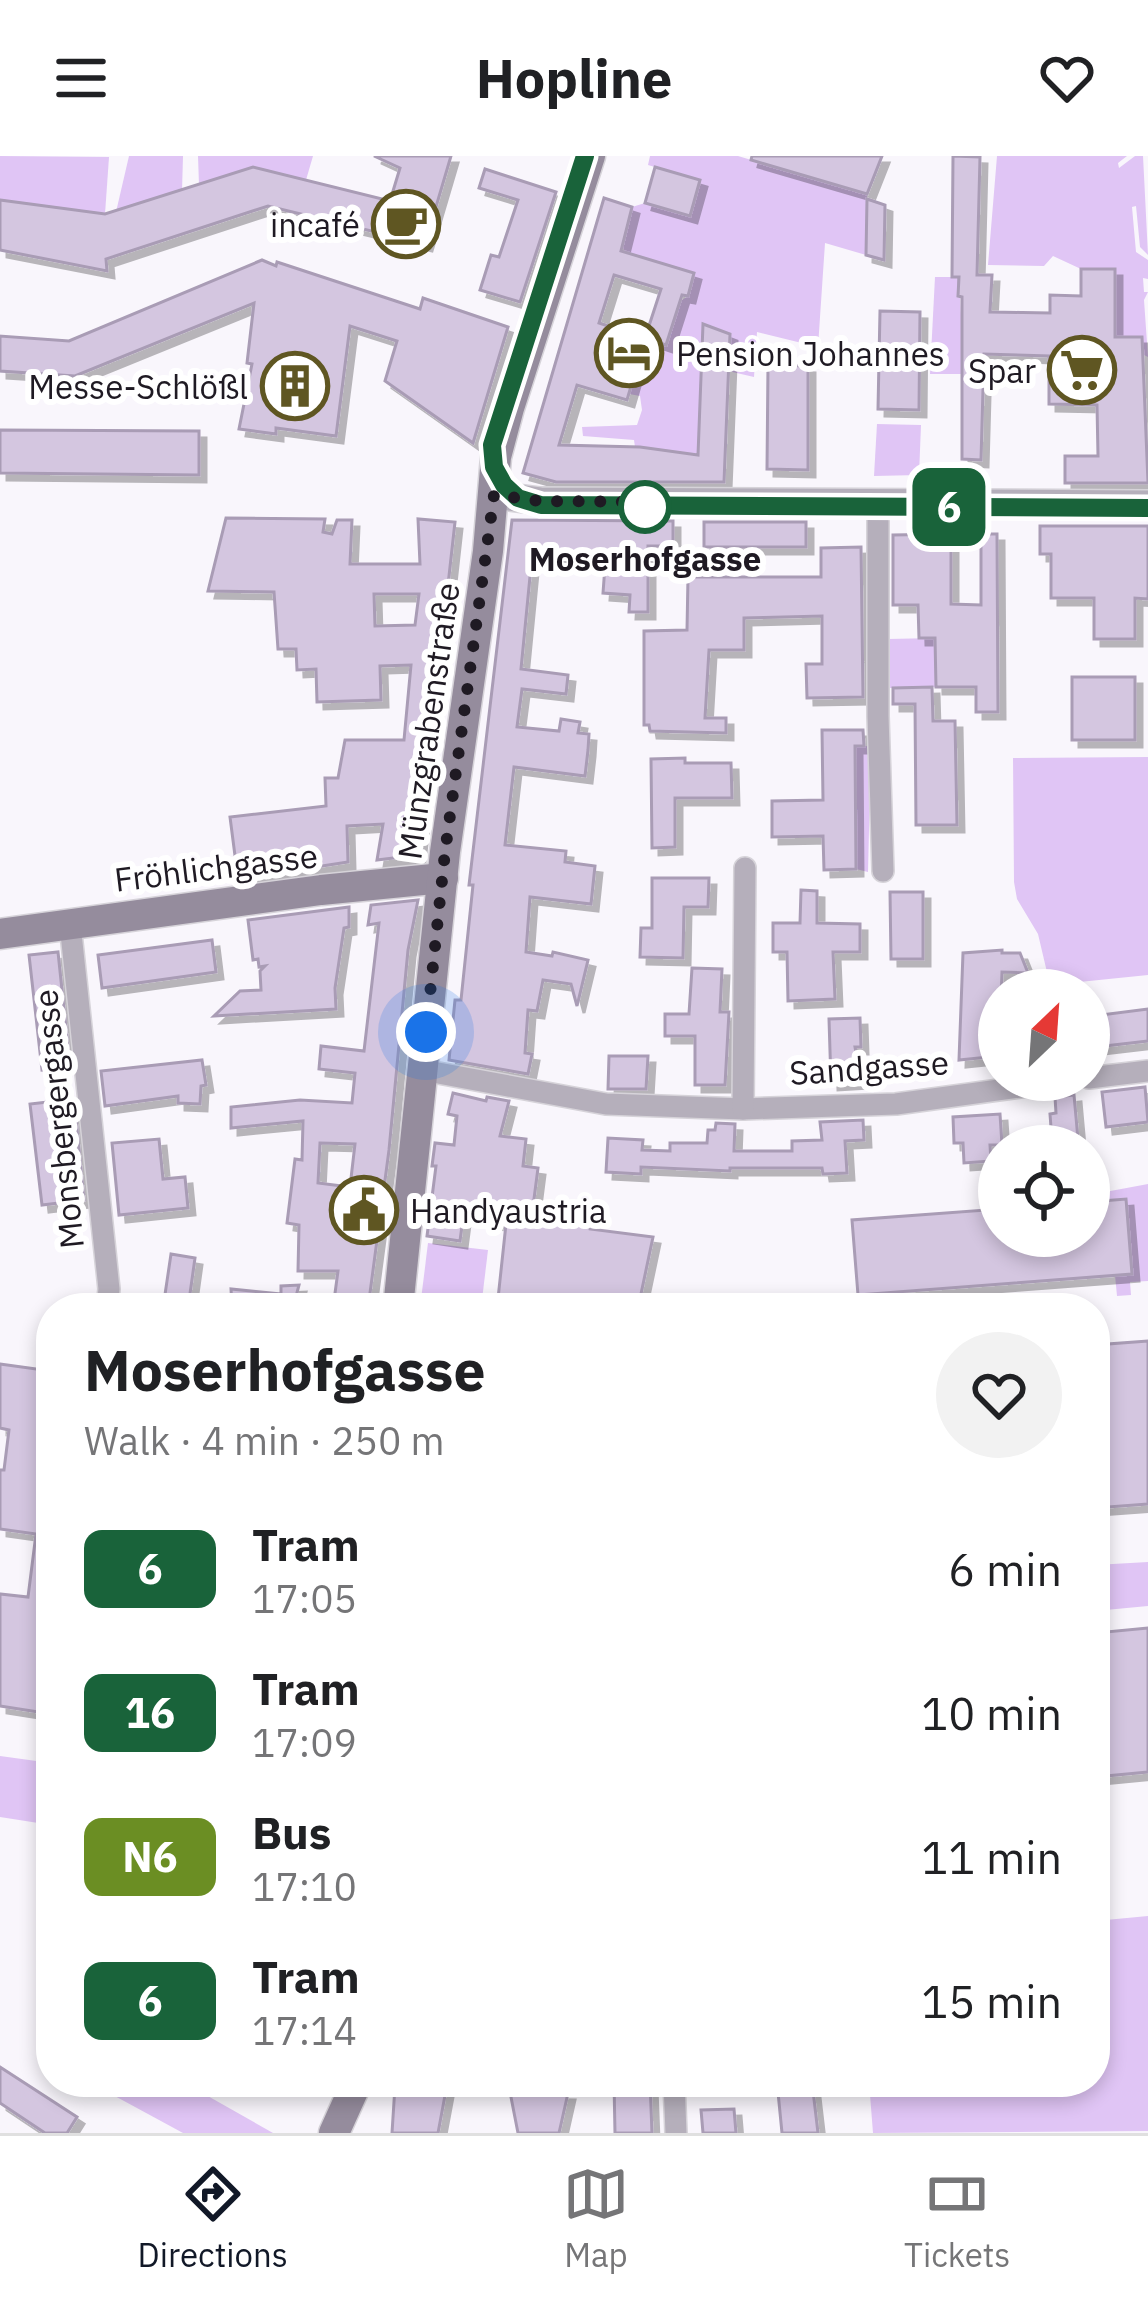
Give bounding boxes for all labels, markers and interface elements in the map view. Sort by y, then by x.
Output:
text: Hopline [476,43,672,113]
icon: menu [48,45,114,111]
icon: heart [1034,45,1100,111]
cafe icon: incafé [371,189,441,259]
place label: incafé [270,203,360,246]
hotel icon: Pension Johannes [594,318,664,388]
place label: Pension Johannes [676,332,945,375]
supermarket icon: Spar [1047,335,1117,405]
place label: Spar [968,349,1036,392]
building icon: Messe-Schlößl [260,351,330,421]
place label: Messe-Schlößl [28,365,248,408]
line badge: 6 [910,468,988,546]
text: 6 [936,479,962,534]
marker: Moserhofgasse [620,482,670,532]
place label: Moserhofgasse [529,537,761,580]
street label: Münzgrabenstraße [387,580,469,862]
street label: Fröhlichgasse [112,833,320,901]
north arrow [978,969,1110,1101]
map controls [978,969,1110,1257]
street label: Monsbergergasse [23,987,93,1251]
your location [396,1002,456,1062]
street label: Sandgasse [788,1040,950,1094]
button: locate [978,1125,1110,1257]
public building icon: Handyaustria [329,1175,399,1245]
place label: Handyaustria [410,1189,607,1232]
button: heart [936,1332,1062,1458]
text: Moserhofgasse [84,1333,486,1407]
text: Walk · 4 min · 250 m [84,1415,445,1466]
text: Tram [252,1515,360,1573]
text: 6 min [948,1540,1062,1598]
text: 6 [137,1541,163,1596]
text: 17:05 [252,1573,357,1624]
text: Tram [252,1659,360,1717]
text: 10 min [921,1684,1062,1742]
text: 16 [125,1685,175,1740]
text: 17:09 [252,1717,357,1768]
text: Bus [252,1803,332,1861]
text: 11 min [921,1828,1062,1886]
text: N6 [122,1829,178,1884]
text: 17:10 [252,1861,357,1912]
text: Tram [252,1947,360,2005]
text: 15 min [921,1972,1062,2030]
text: 6 [137,1973,163,2028]
text: 17:14 [252,2005,357,2056]
tab: Directions [138,2161,288,2276]
tab: Map [563,2161,629,2276]
tab: Tickets [904,2161,1010,2276]

